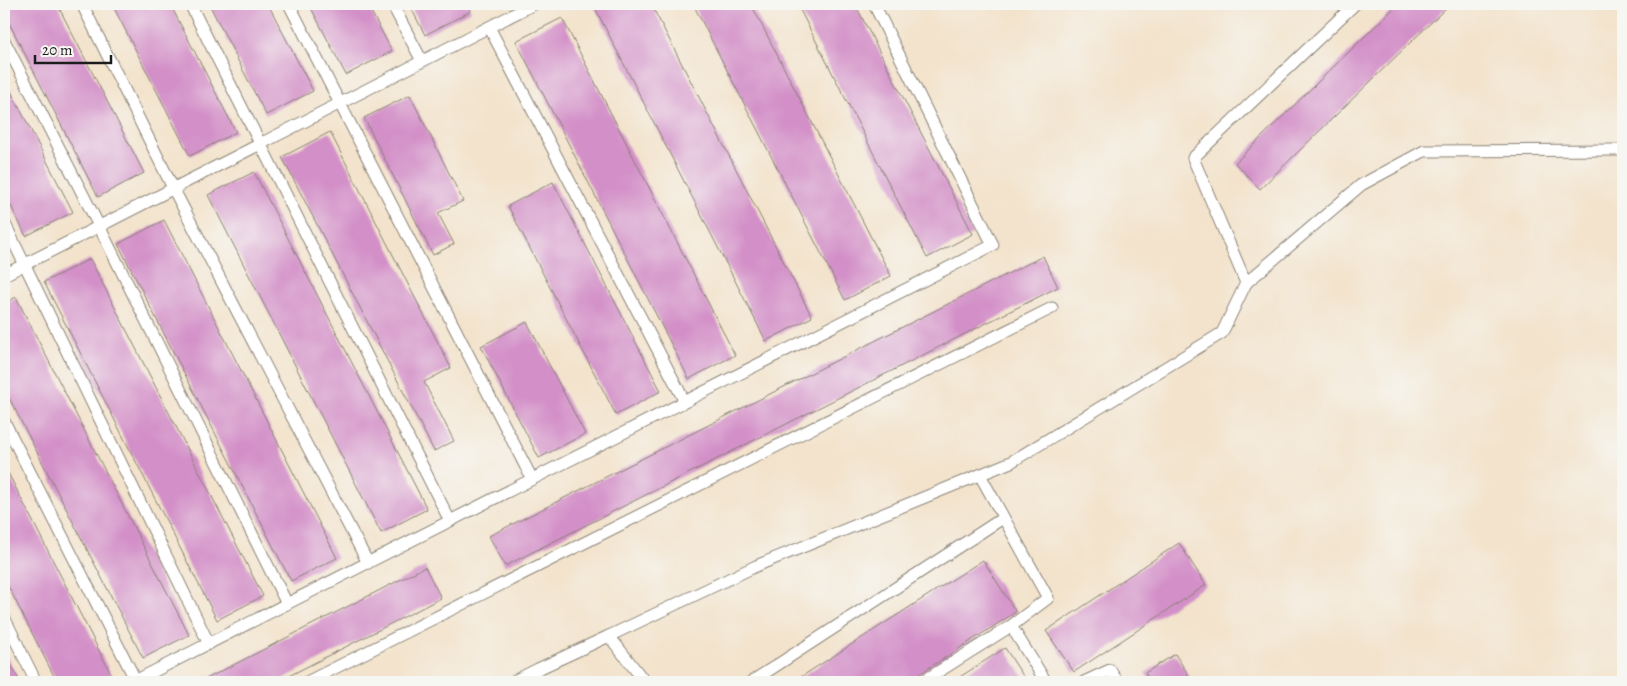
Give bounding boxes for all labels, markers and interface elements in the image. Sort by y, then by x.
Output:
scale bar [35,32,111,64]
text: 20 m [42,40,73,60]

